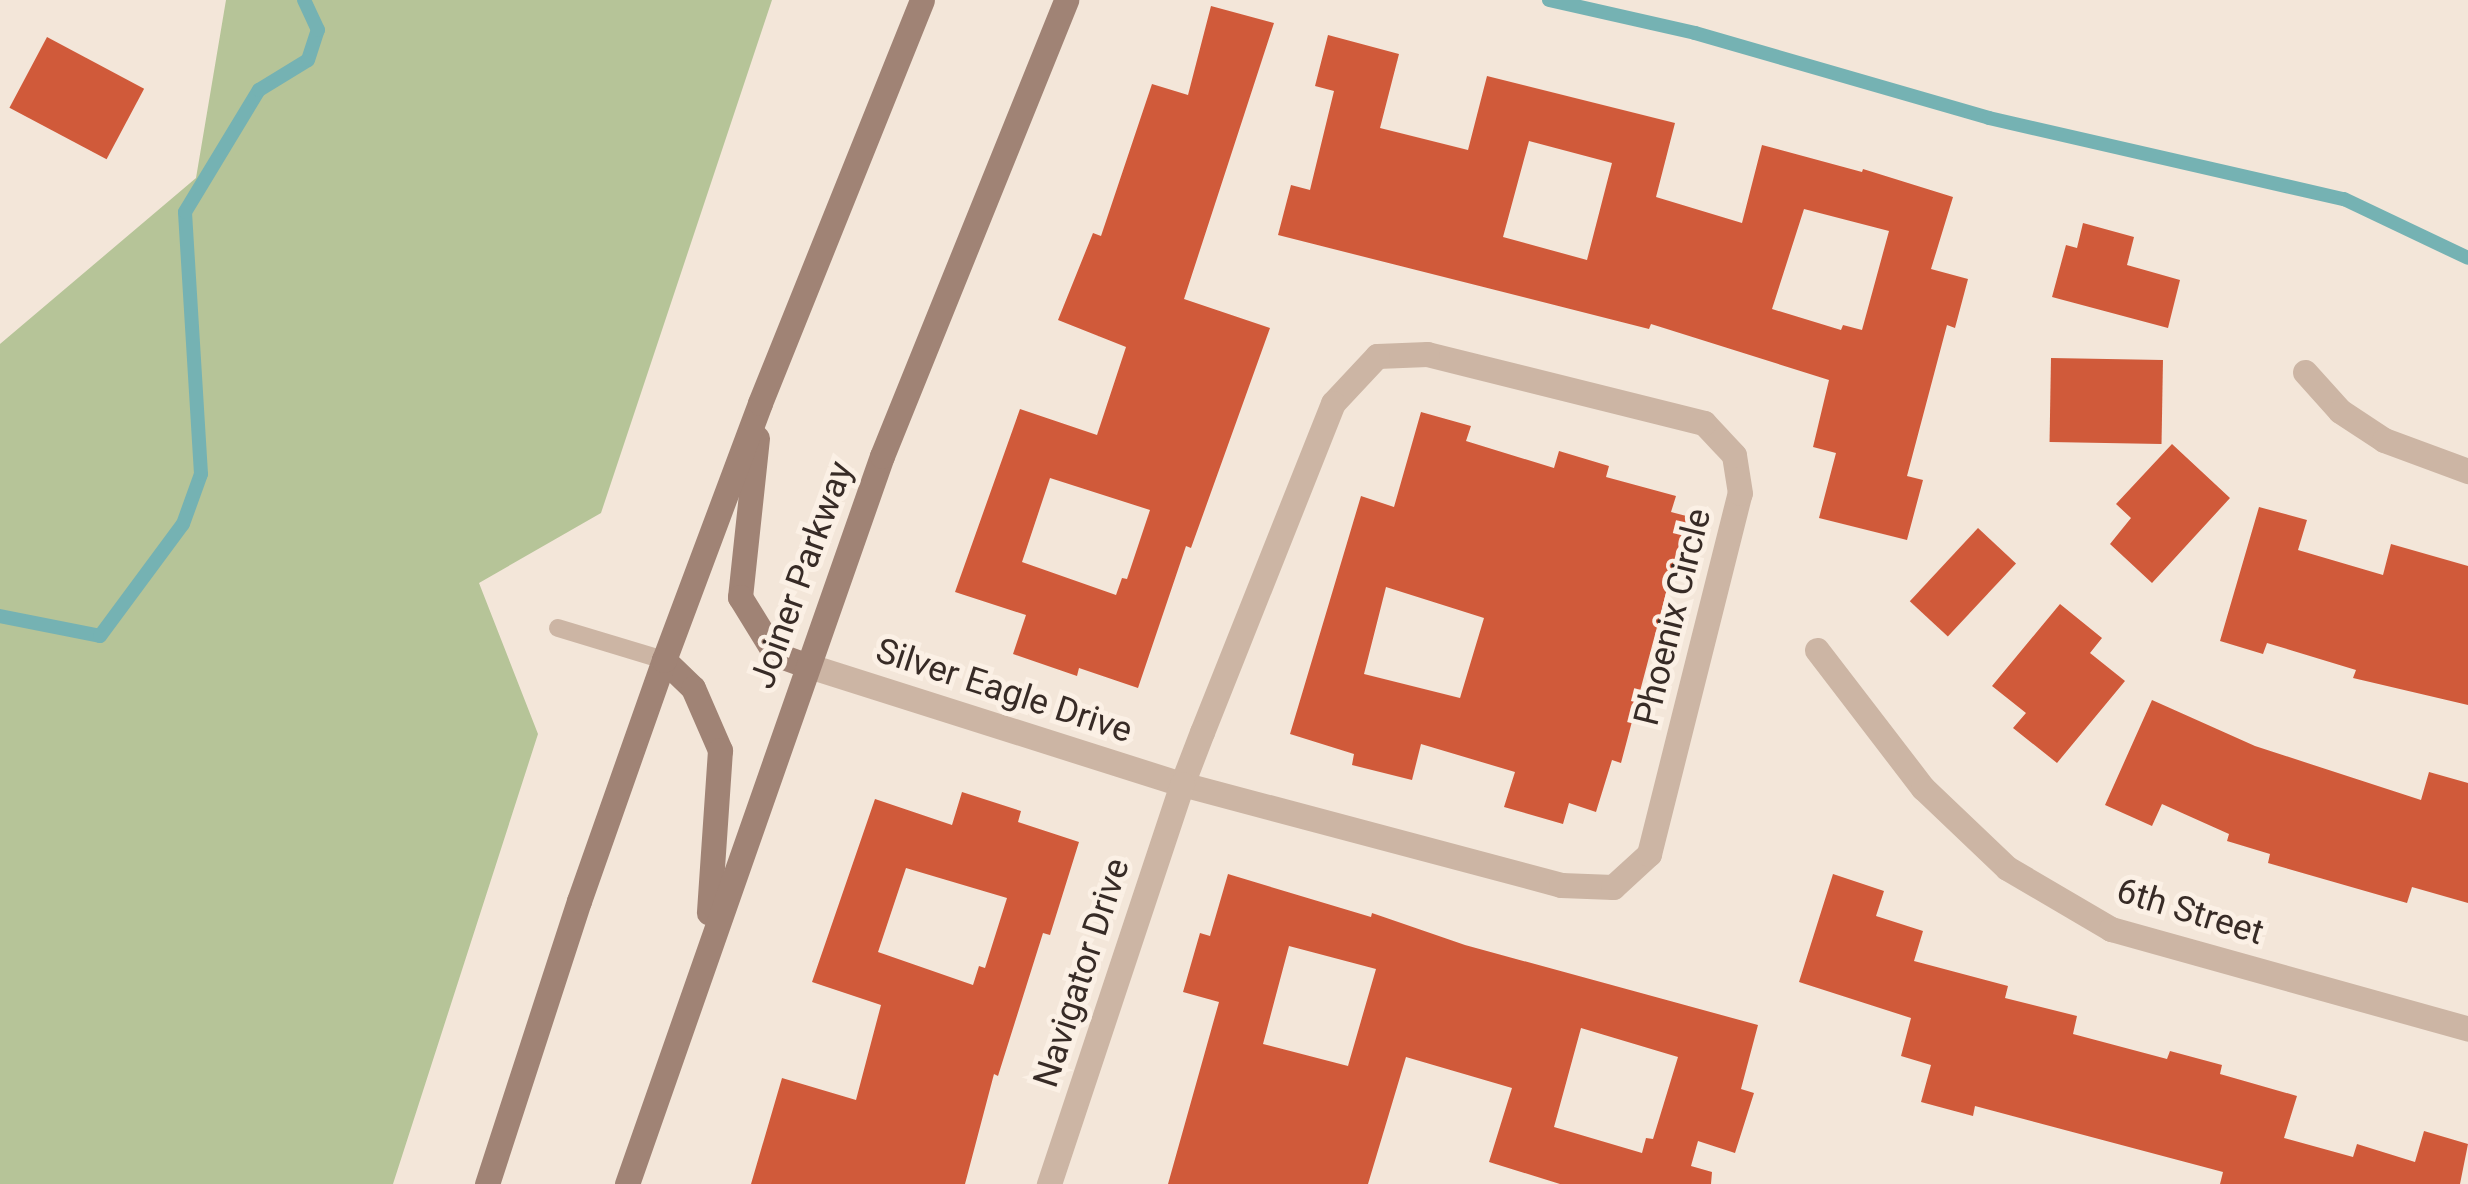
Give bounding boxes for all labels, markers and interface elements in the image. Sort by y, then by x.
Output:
street label: Joiner Parkway [742,456,862,694]
street label: Phoenix Circle [1626,504,1720,730]
street label: Silver Eagle Drive [871,630,1137,752]
street label: Navigator Drive [1025,853,1139,1093]
street label: 6th Street [2111,870,2269,954]

